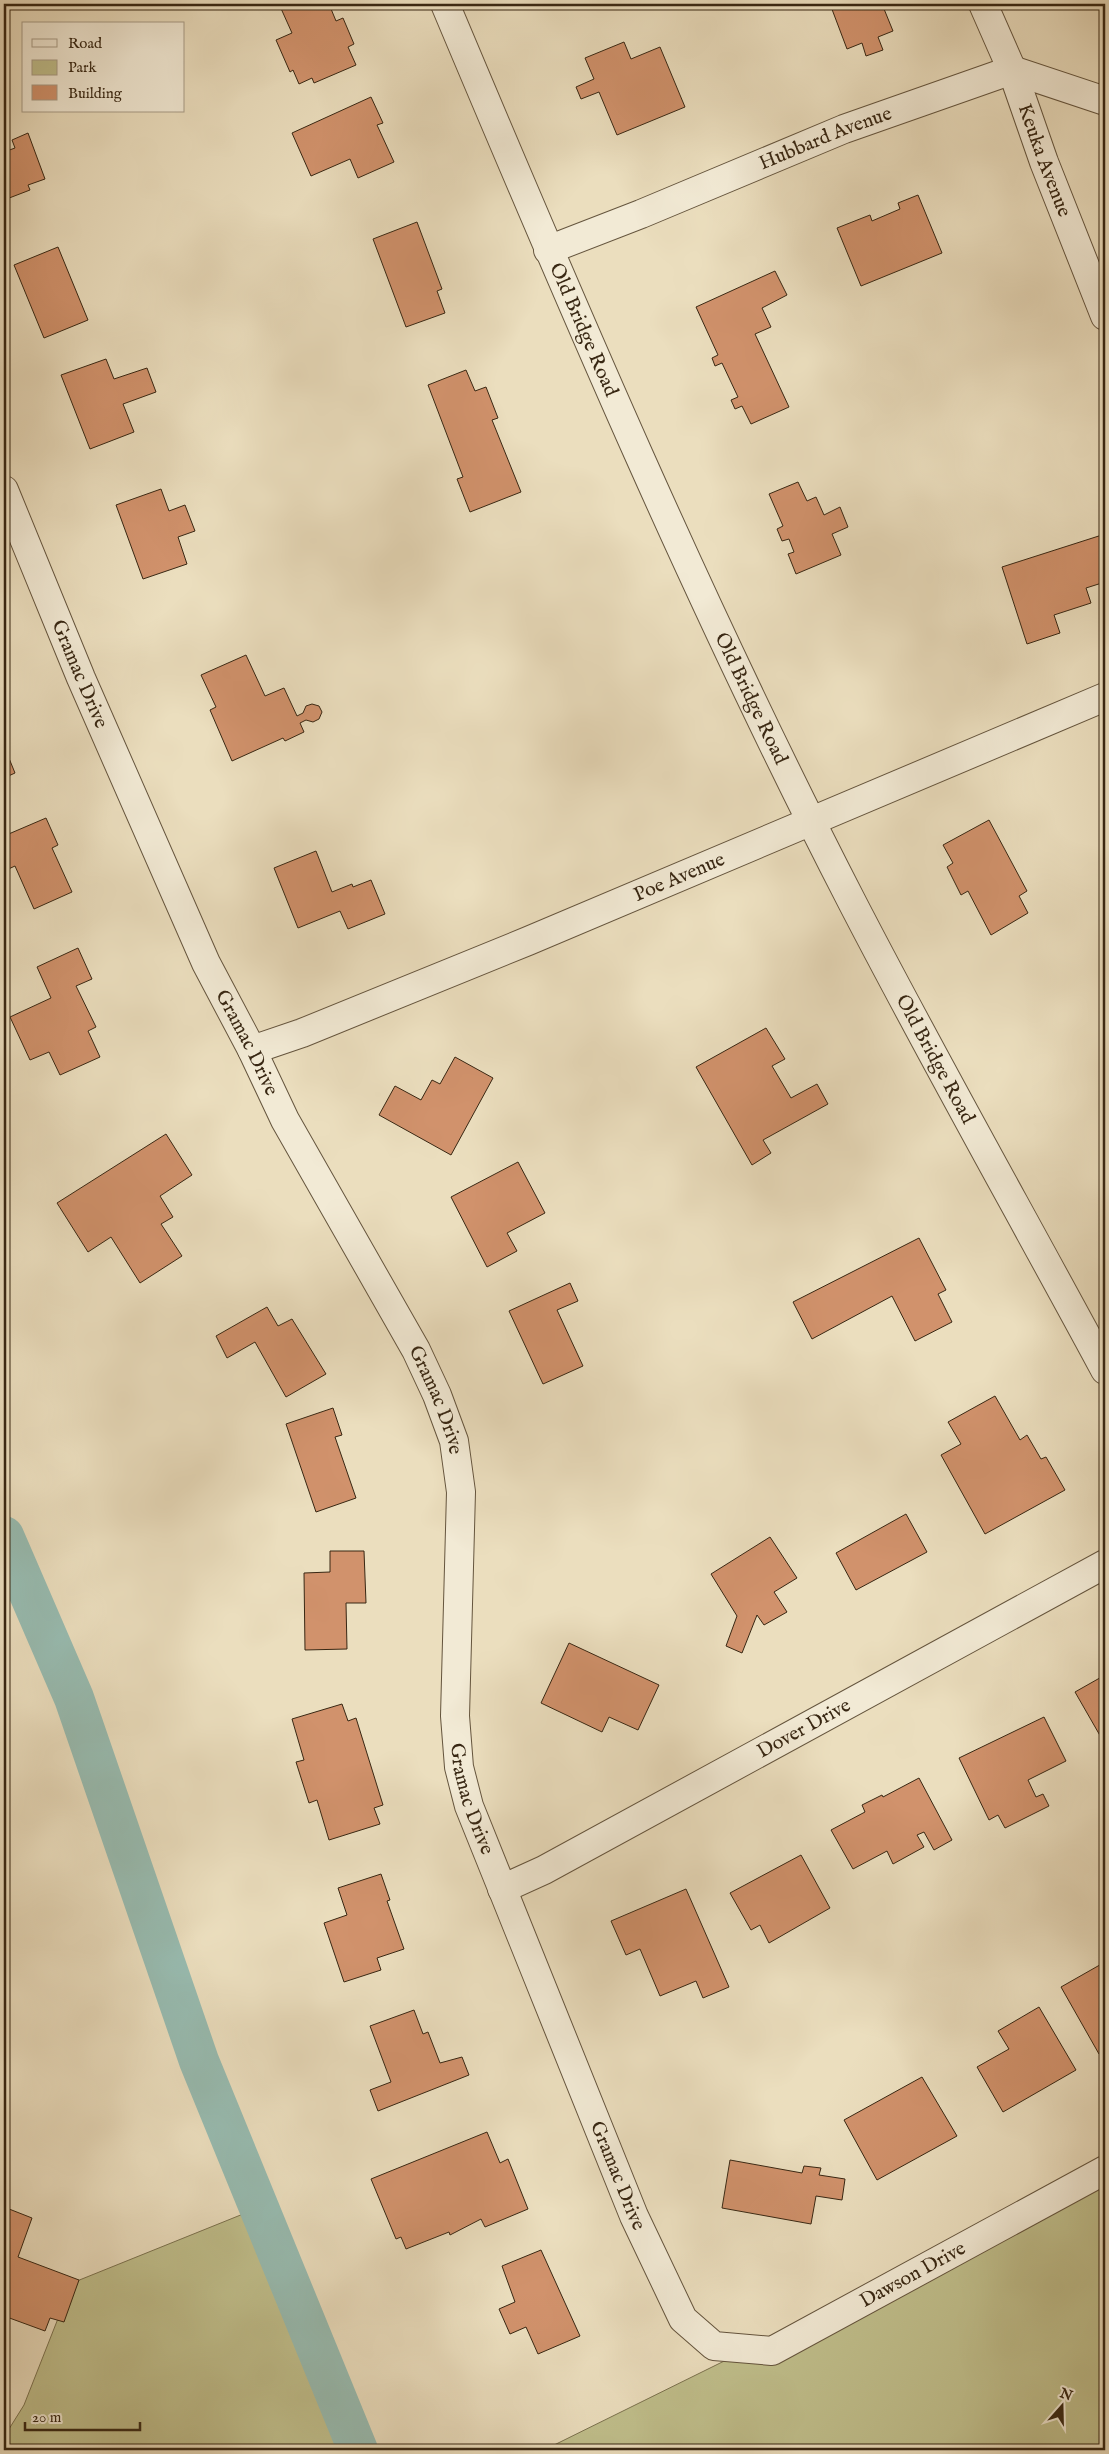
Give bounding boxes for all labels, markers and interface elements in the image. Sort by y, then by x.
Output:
legend [22,22,185,112]
text: Road [68,34,103,53]
text: Park [68,58,98,77]
text: Building [68,84,123,103]
street label: Keuka Avenue [1012,100,1077,221]
street label: Hubbard Avenue [755,101,895,176]
street label: Old Bridge Road [544,259,624,401]
street label: Gramac Drive [46,616,114,732]
street label: Old Bridge Road [709,628,794,769]
street label: Poe Avenue [630,847,729,907]
street label: Gramac Drive [210,985,284,1100]
street label: Old Bridge Road [890,990,981,1128]
street label: Gramac Drive [403,1341,468,1456]
street label: Dover Drive [753,1693,855,1764]
street label: Gramac Drive [445,1742,500,1858]
street label: Gramac Drive [585,2117,651,2234]
street label: Dawson Drive [855,2236,970,2313]
north arrow [1036,2382,1086,2432]
text: N [1056,2384,1075,2405]
scale bar [25,2399,140,2431]
text: 20 m [32,2408,62,2427]

